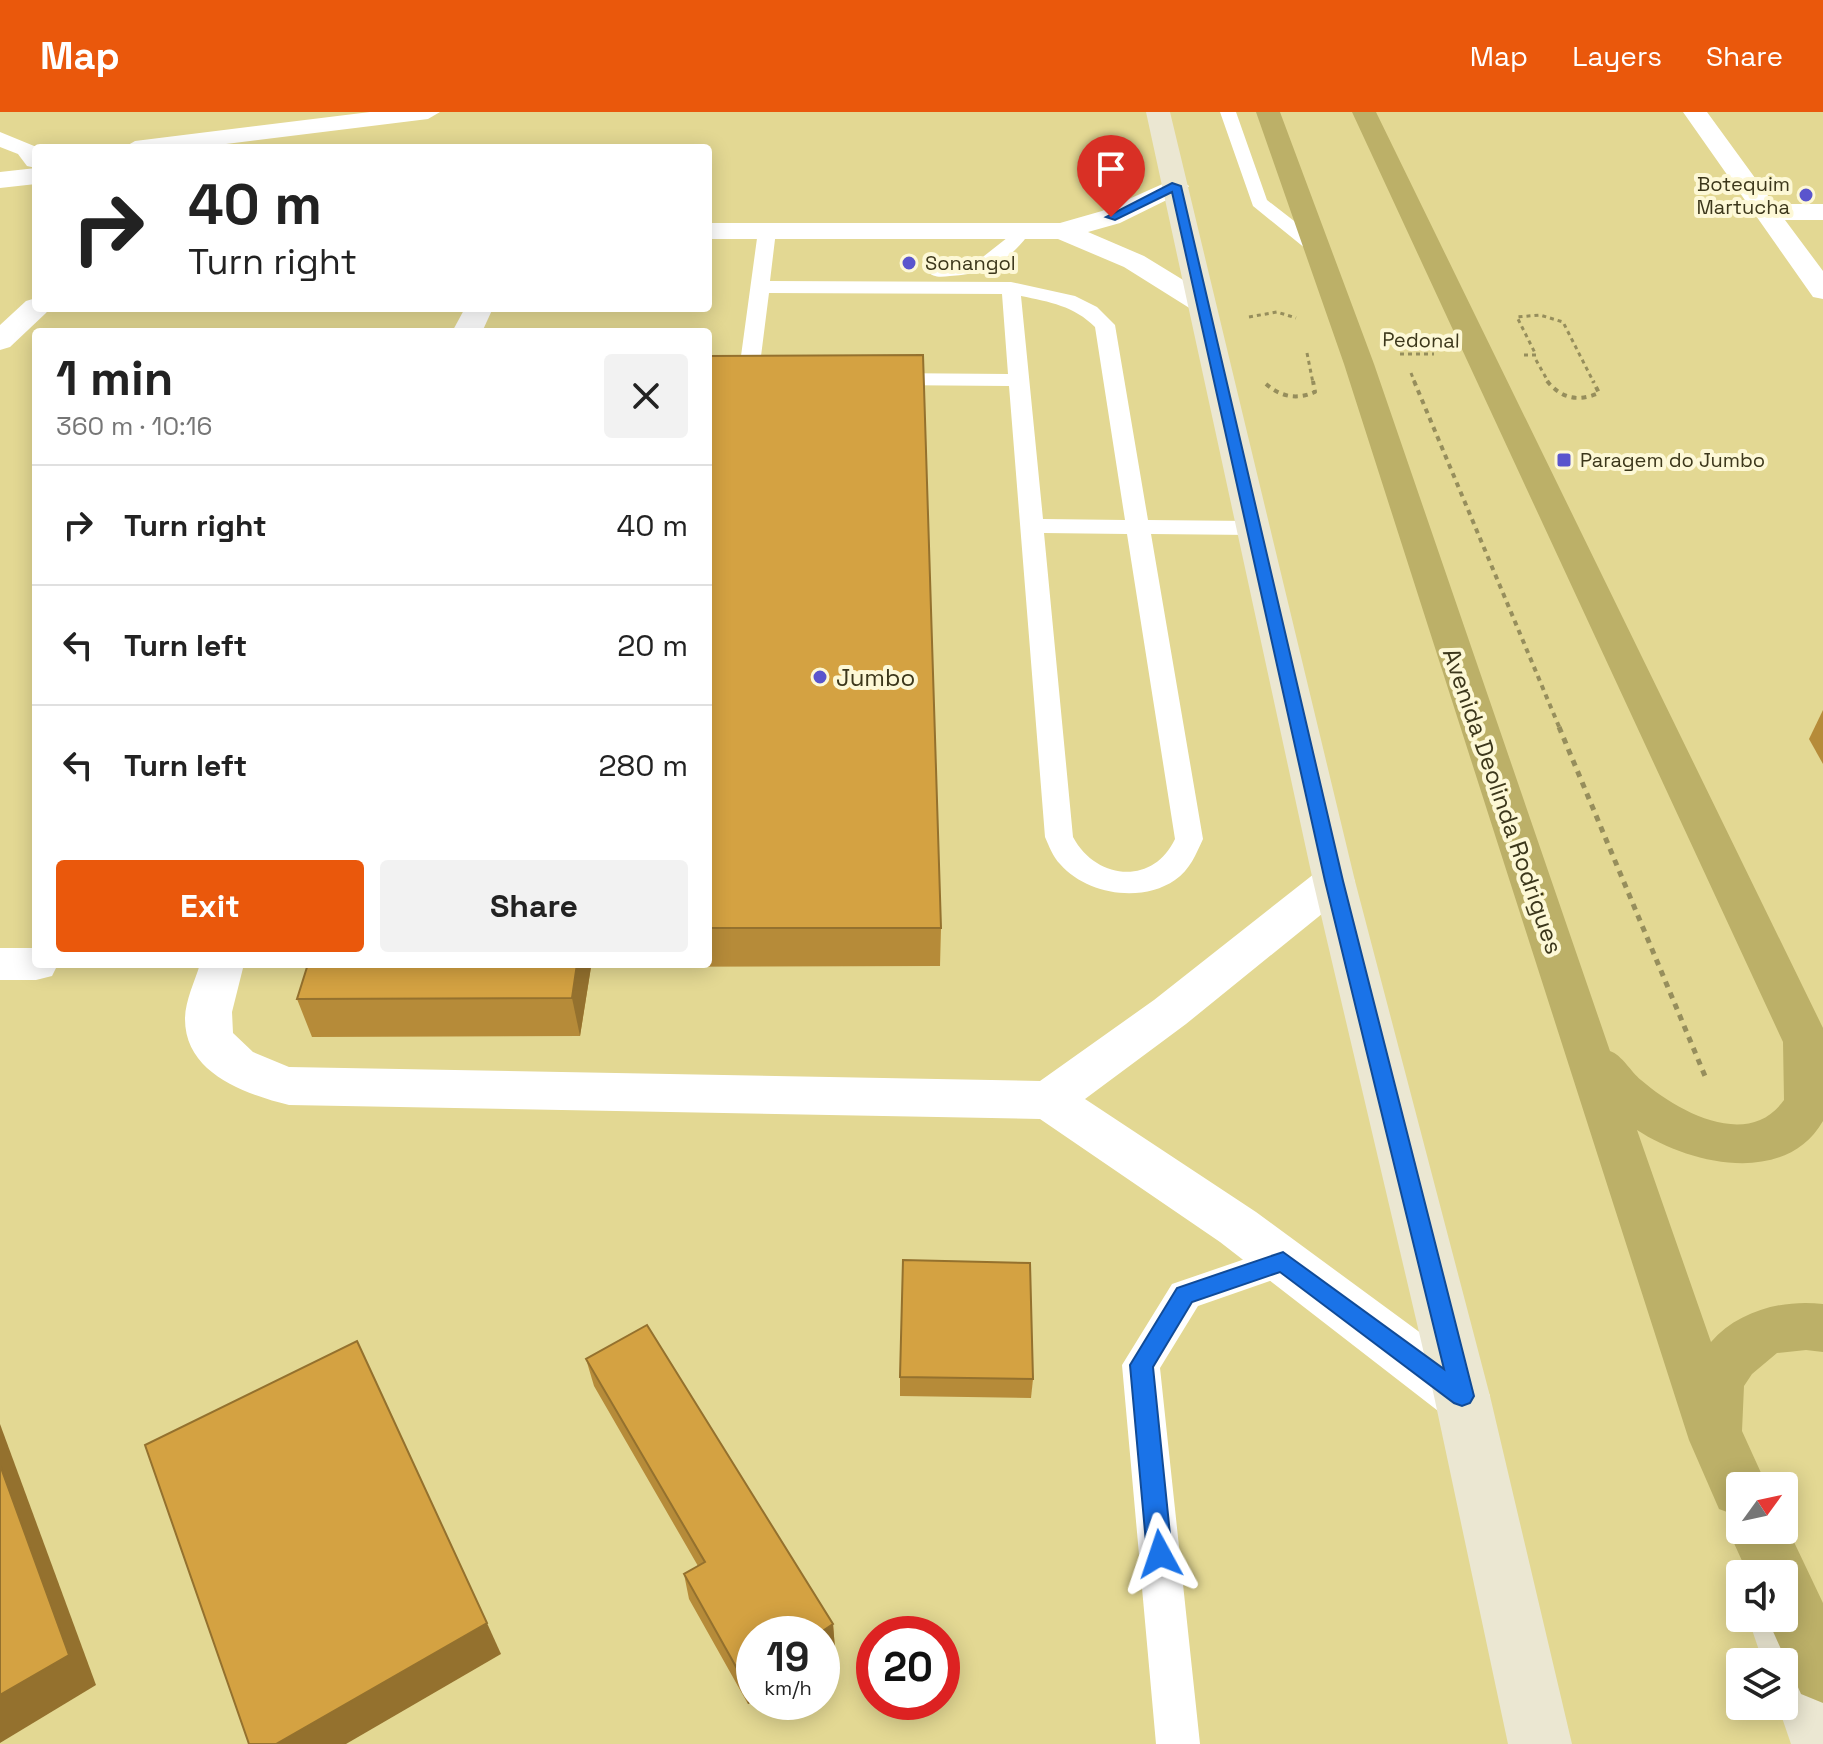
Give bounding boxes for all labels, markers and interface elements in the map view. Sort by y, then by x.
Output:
text: Map [40,32,120,80]
text: Map [1470,38,1528,74]
text: Layers [1572,38,1662,74]
text: Share [1706,38,1783,74]
pin [1077,135,1145,217]
icon: arrive [1089,147,1133,191]
text: 40 m [188,169,322,240]
place label: Botequim Martucha [1697,171,1790,220]
icon: right [56,176,160,280]
marker: Botequim Martucha [1797,186,1815,204]
text: Turn right [188,239,357,285]
place label: Sonangol [925,250,1016,276]
marker: Sonangol [900,254,918,272]
street label: Pedonal [1382,326,1460,354]
text: 1 min [56,348,173,409]
button: close [604,354,688,438]
text: 360 m · 10:16 [56,409,212,443]
place label: Paragem do Jumbo [1580,447,1765,473]
marker: Paragem do Jumbo [1555,451,1573,469]
icon: right [56,503,100,547]
text: Turn right [124,506,267,545]
text: 40 m [617,506,688,545]
icon: left [56,623,100,667]
text: Turn left [124,626,247,665]
text: 20 m [617,626,688,665]
street label: Avenida Deolinda Rodrigues [1436,644,1570,958]
place label: Jumbo [836,662,915,693]
marker: Jumbo [811,668,829,686]
icon: left [56,743,100,787]
text: Turn left [124,746,247,785]
text: 280 m [598,746,688,785]
button: Exit [56,860,364,952]
button: Share [380,860,688,952]
north arrow [1726,1472,1798,1544]
map controls [1726,1472,1798,1720]
position arrow [1118,1512,1202,1596]
button: sound [1726,1560,1798,1632]
speed limit sign: 20 [856,1616,960,1720]
text: 19 [767,1632,809,1683]
button: layers [1726,1648,1798,1720]
text: km/h [764,1675,812,1701]

